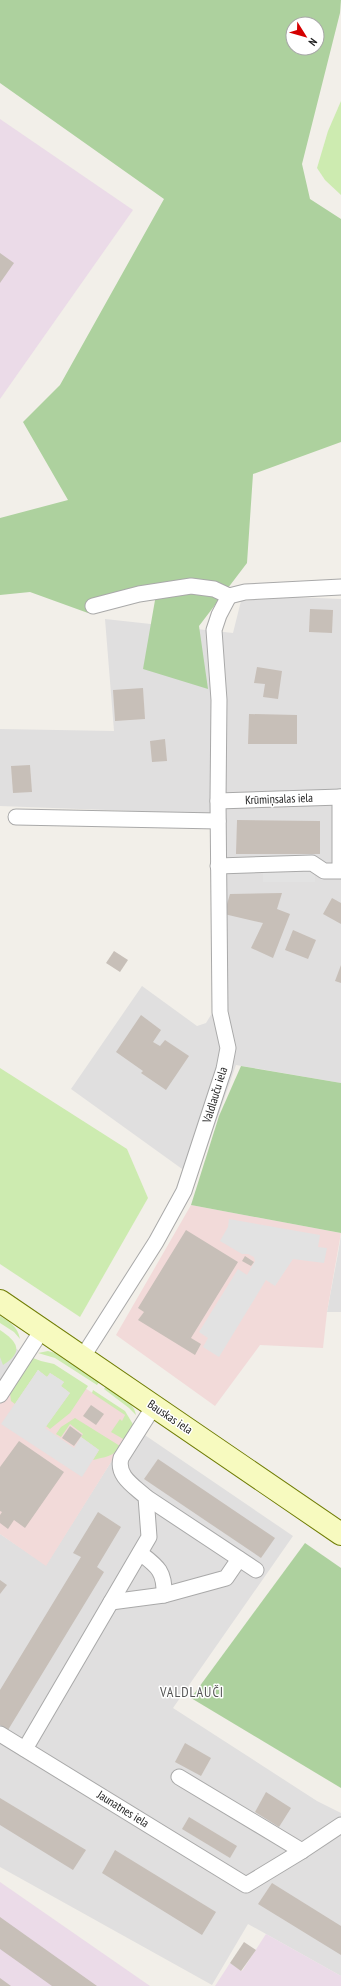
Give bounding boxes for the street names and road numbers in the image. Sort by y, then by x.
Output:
street label: Krūmiņsalas iela [245,790,313,807]
street label: Valdlauču iela [199,1065,230,1126]
street label: Bauskas iela [145,1396,196,1437]
street label: Jaunatnes iela [94,1786,152,1830]

